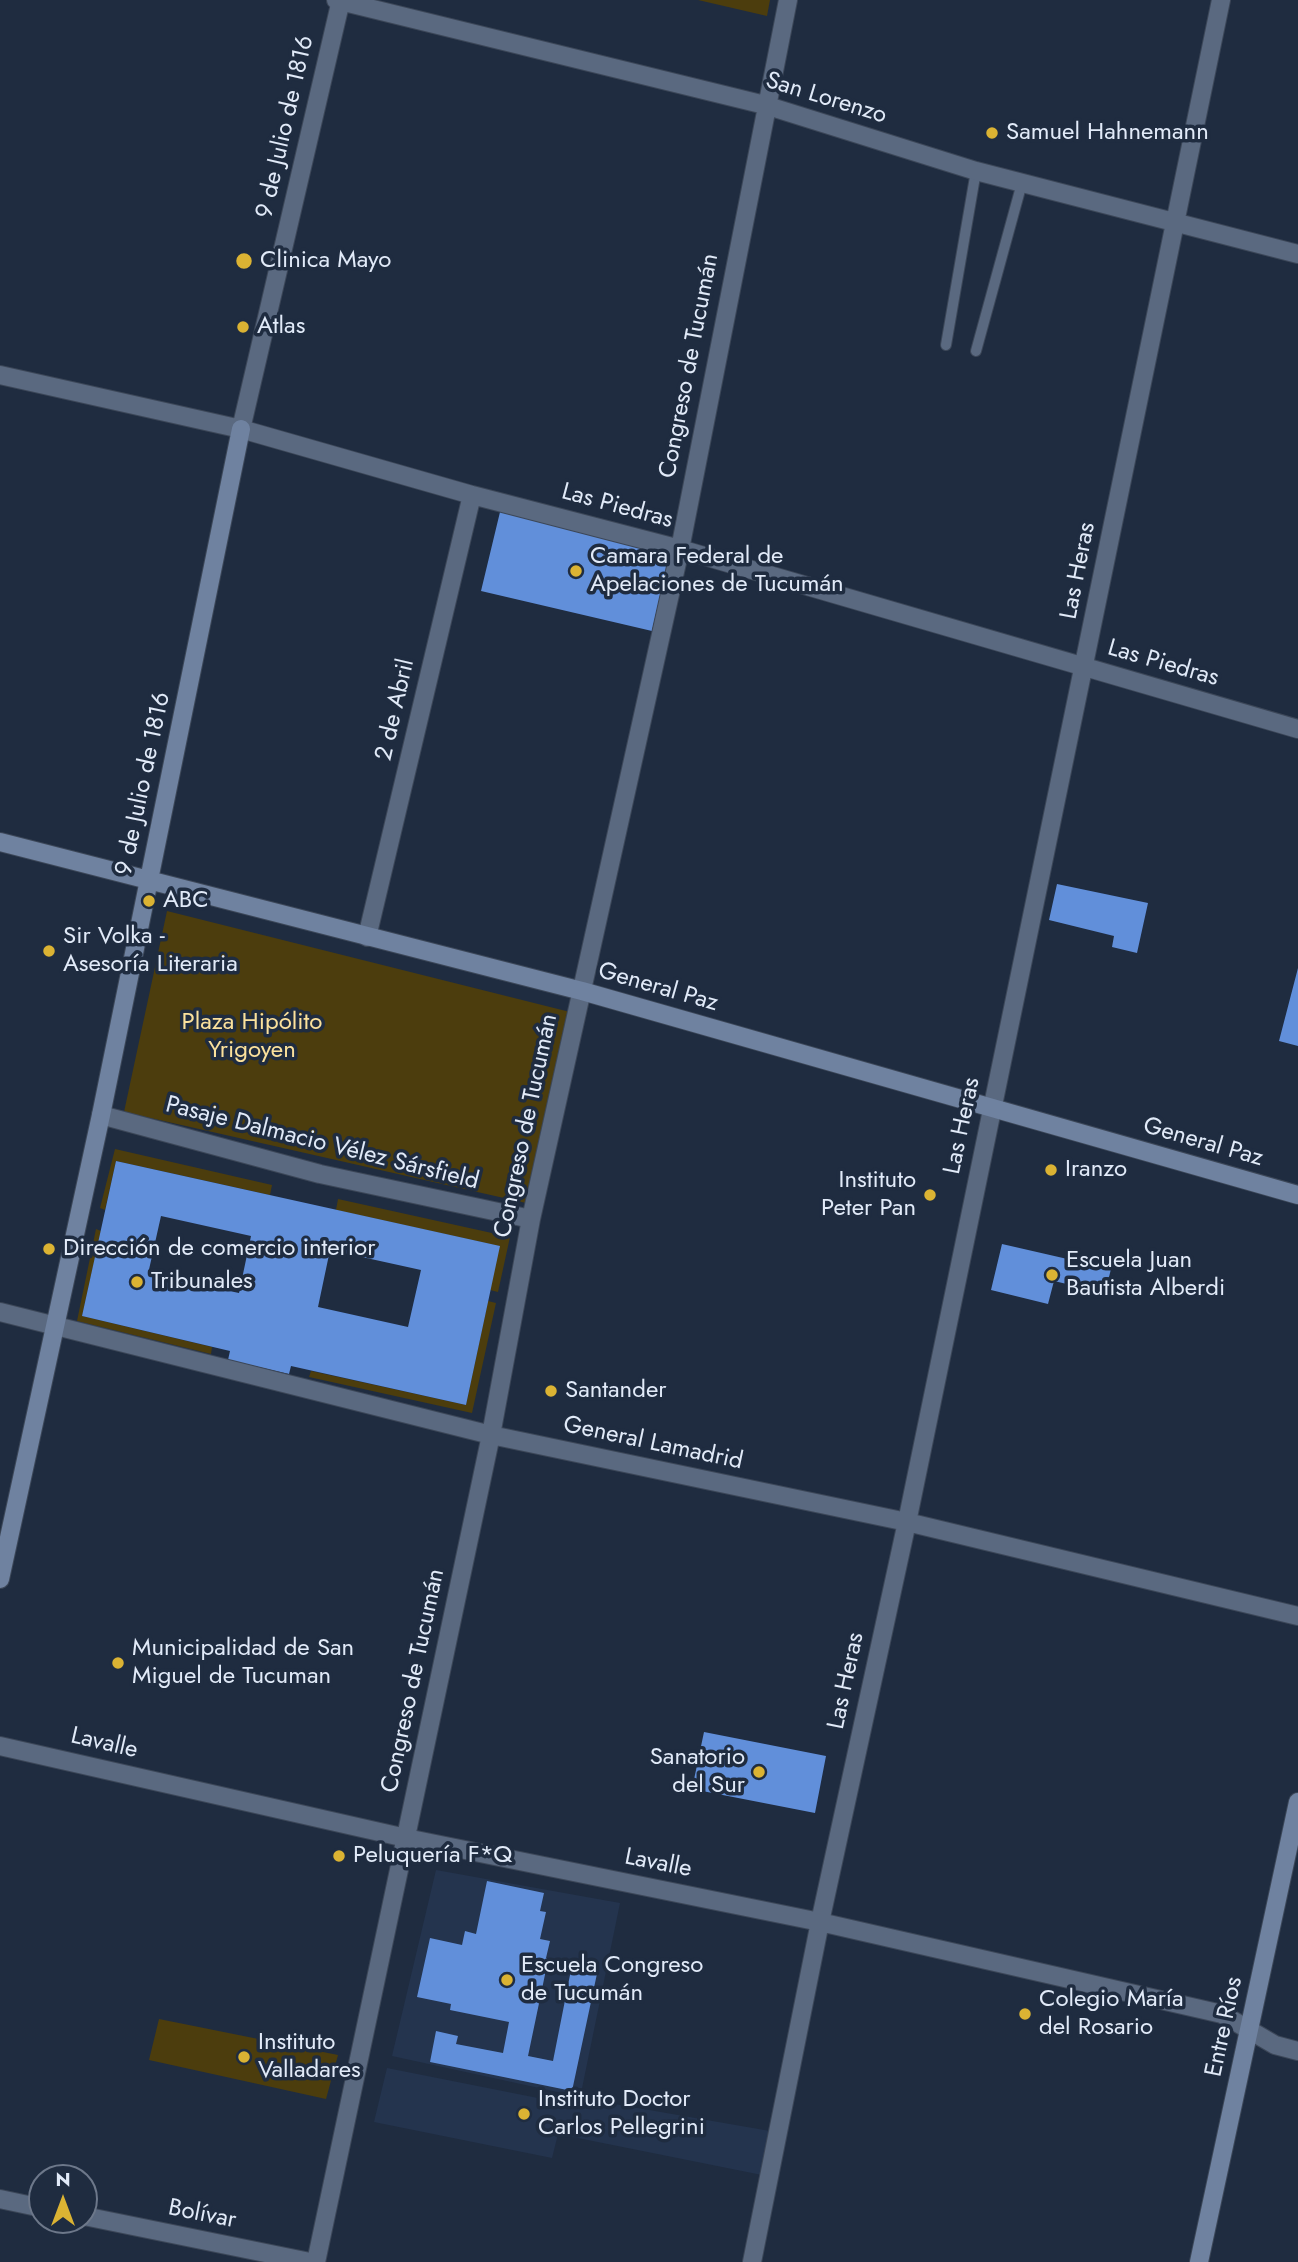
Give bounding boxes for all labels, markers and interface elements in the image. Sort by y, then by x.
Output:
street label: 9 de Julio de 1816 [251,33,321,221]
street label: San Lorenzo [762,67,890,131]
place label: Samuel Hahnemann [1006,119,1209,147]
marker: Samuel Hahnemann [984,125,1000,141]
place label: Clinica Mayo [260,247,391,275]
marker: Clinica Mayo [234,251,254,271]
street label: Congreso de Tucumán [654,251,726,481]
place label: Atlas [257,313,305,341]
marker: Atlas [235,319,251,335]
street label: Las Piedras [558,478,676,536]
street label: Las Heras [1055,520,1103,622]
place label: Camara Federal de Apelaciones de Tucumán [590,543,844,599]
marker: Camara Federal de Apelaciones de Tucumán [568,563,584,579]
street label: Las Piedras [1104,634,1222,694]
street label: 2 de Abril [370,656,422,764]
street label: 9 de Julio de 1816 [111,690,177,878]
place label: ABC [163,887,209,915]
marker: ABC [141,893,157,909]
place label: Sir Volka - Asesoría Literaria [63,923,238,979]
marker: Sir Volka - Asesoría Literaria [41,943,57,959]
street label: General Paz [595,957,721,1019]
park label: Plaza Hipólito Yrigoyen [182,1009,322,1065]
street label: Congreso de Tucumán [489,1011,565,1241]
street label: Las Heras [939,1075,987,1177]
street label: Pasaje Dalmacio Vélez Sársfield [162,1091,482,1197]
street label: General Paz [1140,1112,1266,1174]
place label: Iranzo [1065,1156,1127,1184]
marker: Iranzo [1043,1162,1059,1178]
place label: Instituto Peter Pan [821,1167,916,1223]
marker: Instituto Peter Pan [922,1187,938,1203]
place label: Dirección de comercio interior [63,1235,375,1263]
marker: Dirección de comercio interior [41,1241,57,1257]
place label: Escuela Juan Bautista Alberdi [1066,1247,1225,1303]
marker: Escuela Juan Bautista Alberdi [1044,1267,1060,1283]
place label: Tribunales [151,1268,253,1296]
marker: Tribunales [129,1274,145,1290]
place label: Santander [565,1377,666,1405]
marker: Santander [543,1383,559,1399]
street label: General Lamadrid [561,1411,745,1477]
street label: Congreso de Tucumán [376,1566,452,1796]
street label: Las Heras [823,1630,871,1732]
place label: Municipalidad de San Miguel de Tucuman [132,1635,354,1691]
marker: Municipalidad de San Miguel de Tucuman [110,1655,126,1671]
street label: Lavalle [68,1722,140,1766]
place label: Sanatorio del Sur [650,1744,745,1800]
marker: Sanatorio del Sur [751,1764,767,1780]
place label: Peluquería F*Q [353,1842,512,1870]
street label: Lavalle [622,1843,694,1885]
marker: Peluquería F*Q [331,1848,347,1864]
place label: Escuela Congreso de Tucumán [521,1952,703,2008]
marker: Escuela Congreso de Tucumán [499,1972,515,1988]
street label: Entre Ríos [1200,1974,1250,2080]
place label: Colegio María del Rosario [1039,1986,1184,2042]
marker: Colegio María del Rosario [1017,2006,1033,2022]
place label: Instituto Valladares [258,2029,361,2085]
marker: Instituto Valladares [236,2049,252,2065]
place label: Instituto Doctor Carlos Pellegrini [538,2086,705,2142]
marker: Instituto Doctor Carlos Pellegrini [516,2106,532,2122]
north arrow [28,2164,98,2234]
text: N [55,2166,71,2193]
street label: Bolívar [166,2194,238,2236]

